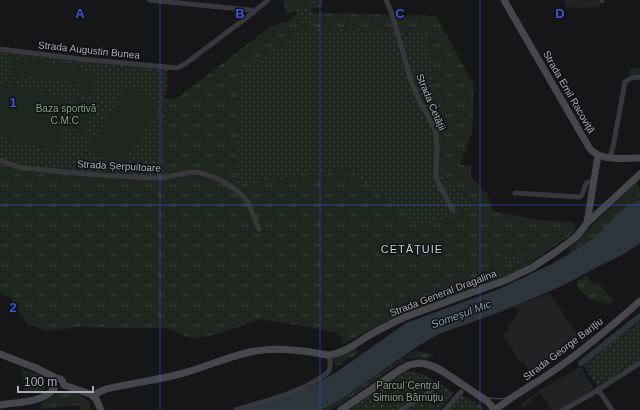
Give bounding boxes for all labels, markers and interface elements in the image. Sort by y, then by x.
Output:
text: A [75,6,85,21]
text: B [235,6,245,21]
text: C [395,6,405,21]
text: D [555,6,565,21]
street label: Strada Augustin Bunea [38,39,141,61]
street label: Strada Emil Racoviță [541,49,597,136]
street label: Strada Cetății [414,72,448,132]
text: 1 [9,95,17,110]
park label: Baza sportivă C.M.C. [36,103,97,126]
street label: Strada Șerpuitoare [77,158,162,174]
district label: CETĂȚUIE [381,243,443,255]
street label: Strada General Dragalina [388,267,498,318]
water label: Someșul Mic [429,297,493,330]
text: 2 [9,300,17,315]
street label: Strada George Barițiu [521,316,605,382]
scale bar [18,368,93,394]
text: 100 m [24,375,57,389]
park label: Parcul Central Simion Bărnuțiu [373,380,443,403]

